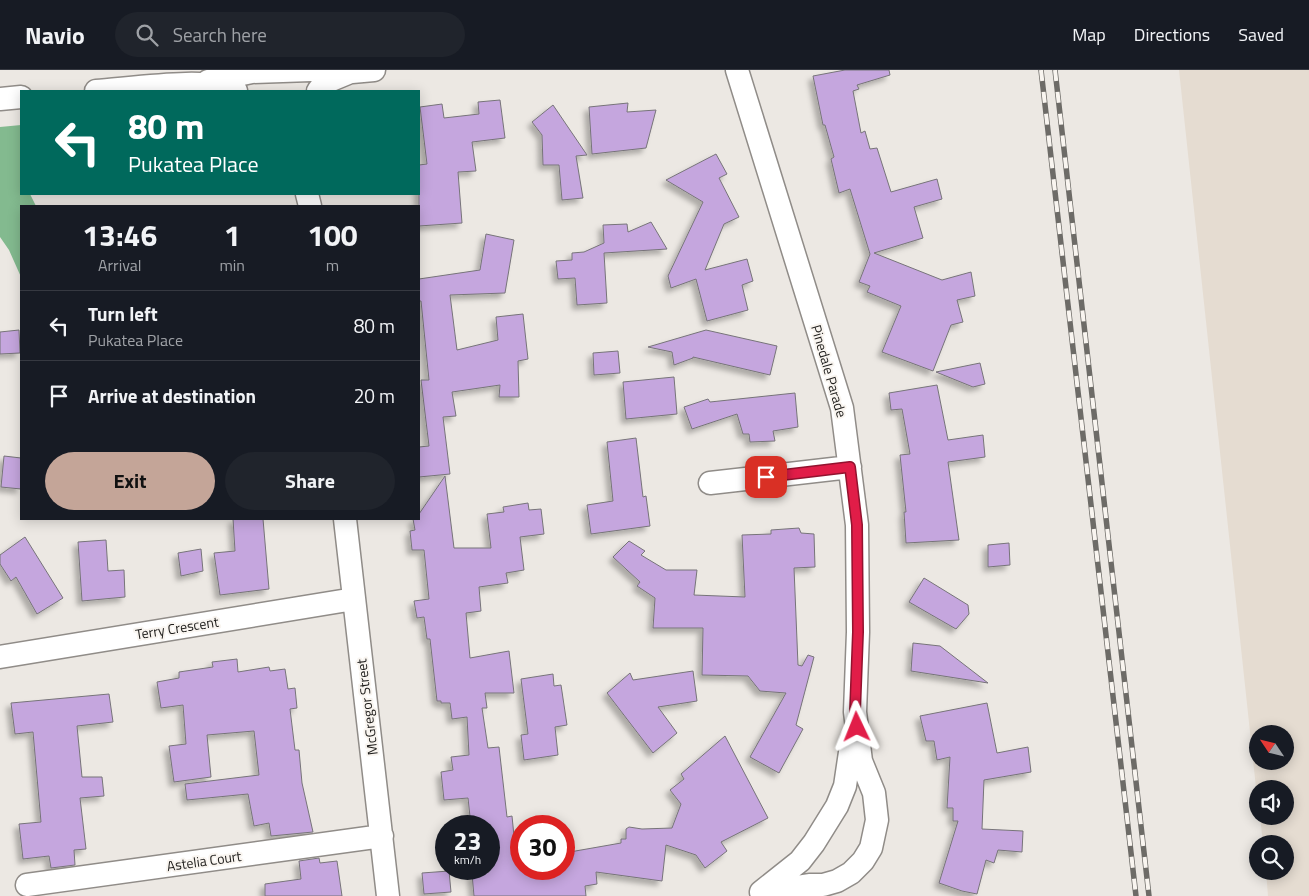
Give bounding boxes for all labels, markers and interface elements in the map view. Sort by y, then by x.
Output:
search box [115,12,465,57]
text: Navio [25,17,85,53]
text: Search here [173,20,267,49]
icon: search [133,21,161,49]
text: Map [1072,21,1106,48]
text: Directions [1134,21,1210,48]
text: Saved [1238,21,1284,48]
text: 80 m [128,99,204,153]
icon: left [45,110,110,175]
text: Pukatea Place [128,147,259,181]
text: 13:46 [82,212,157,258]
text: 1 [224,212,241,258]
text: 100 [307,212,358,258]
text: Arrival [98,253,141,277]
text: min [219,253,245,277]
text: m [326,253,339,277]
text: Turn left [88,299,158,328]
text: 80 m [354,311,395,340]
icon: left [45,312,73,340]
street label: Pinedale Parade [806,322,853,420]
text: Pukatea Place [88,328,183,352]
text: Arrive at destination [88,381,256,410]
text: 20 m [354,381,395,410]
icon: arrive [45,382,73,410]
button: Exit [45,452,215,510]
button: Share [225,452,395,510]
pin [745,456,787,498]
icon: arrive [752,463,780,491]
street label: Terry Crescent [134,611,220,644]
street label: McGregor Street [350,658,383,756]
position arrow [830,700,882,752]
north arrow [1249,725,1294,770]
map controls [1249,725,1294,880]
button: sound [1249,780,1294,825]
speed limit sign: 30 [510,815,575,880]
text: 23 [453,822,482,860]
button: search [1249,835,1294,880]
street label: Astelia Court [165,845,243,876]
text: km/h [454,850,481,869]

